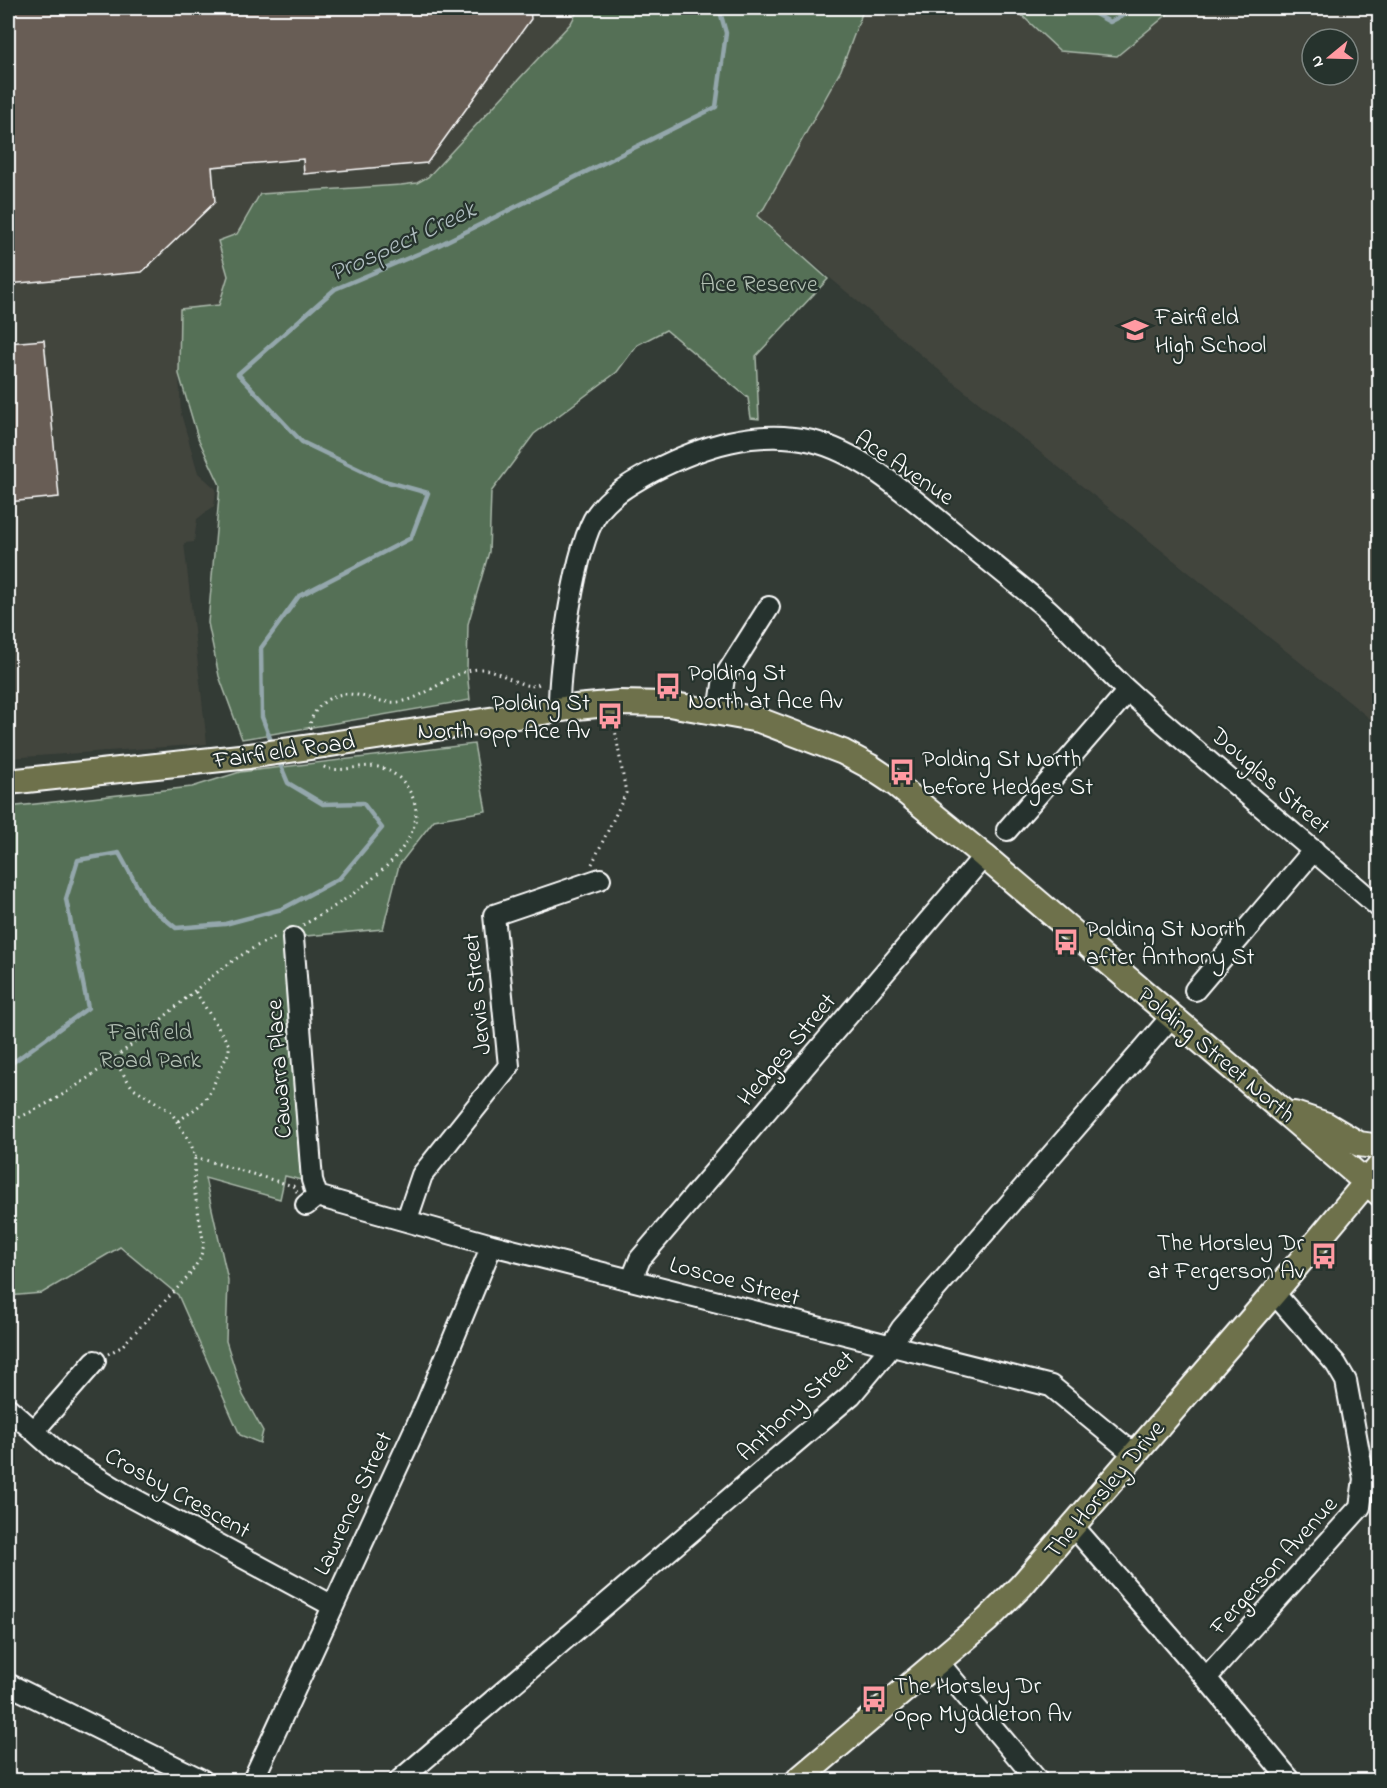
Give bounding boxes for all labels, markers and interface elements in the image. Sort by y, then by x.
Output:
north arrow [1300,27,1360,87]
text: N [1305,52,1331,70]
water label: Prospect Creek [324,191,484,293]
park label: Ace Reserve [700,268,818,303]
place label: Fairfield High School [1154,301,1266,364]
school or university icon: Fairfield High School [1120,315,1150,345]
street label: Ace Avenue [847,423,961,516]
place label: Polding St North at Ace Av [688,657,844,720]
bus stop icon: Polding St North at Ace Av [653,671,683,701]
place label: Polding St North opp Ace Av [418,687,591,750]
bus stop icon: Polding St North opp Ace Av [595,701,625,731]
street label: Douglas Street [1201,719,1337,844]
street label: Fairfield Road [211,725,358,780]
place label: Polding St North before Hedges St [922,743,1093,806]
bus stop icon: Polding St North before Hedges St [887,757,917,787]
place label: Polding St North after Anthony St [1086,913,1255,977]
bus stop icon: Polding St North after Anthony St [1051,927,1081,957]
street label: Jervis Street [455,931,502,1056]
street label: Polding Street North [1129,979,1302,1133]
street label: Hedges Street [730,986,846,1115]
street label: Cawarra Place [258,998,303,1140]
park label: Fairfield Road Park [99,1016,201,1079]
place label: The Horsley Dr at Fergerson Av [1148,1227,1305,1290]
bus stop icon: The Horsley Dr at Fergerson Av [1309,1241,1339,1271]
street label: Loscoe Street [665,1248,804,1317]
street label: Anthony Street [730,1343,864,1472]
street label: The Horsley Drive [1037,1413,1176,1568]
street label: Lawrence Street [306,1426,403,1582]
street label: Crosby Crescent [97,1440,256,1550]
street label: Fergerson Avenue [1202,1489,1347,1645]
place label: The Horsley Dr opp Myddleton Av [894,1670,1072,1734]
bus stop icon: The Horsley Dr opp Myddleton Av [859,1684,889,1714]

